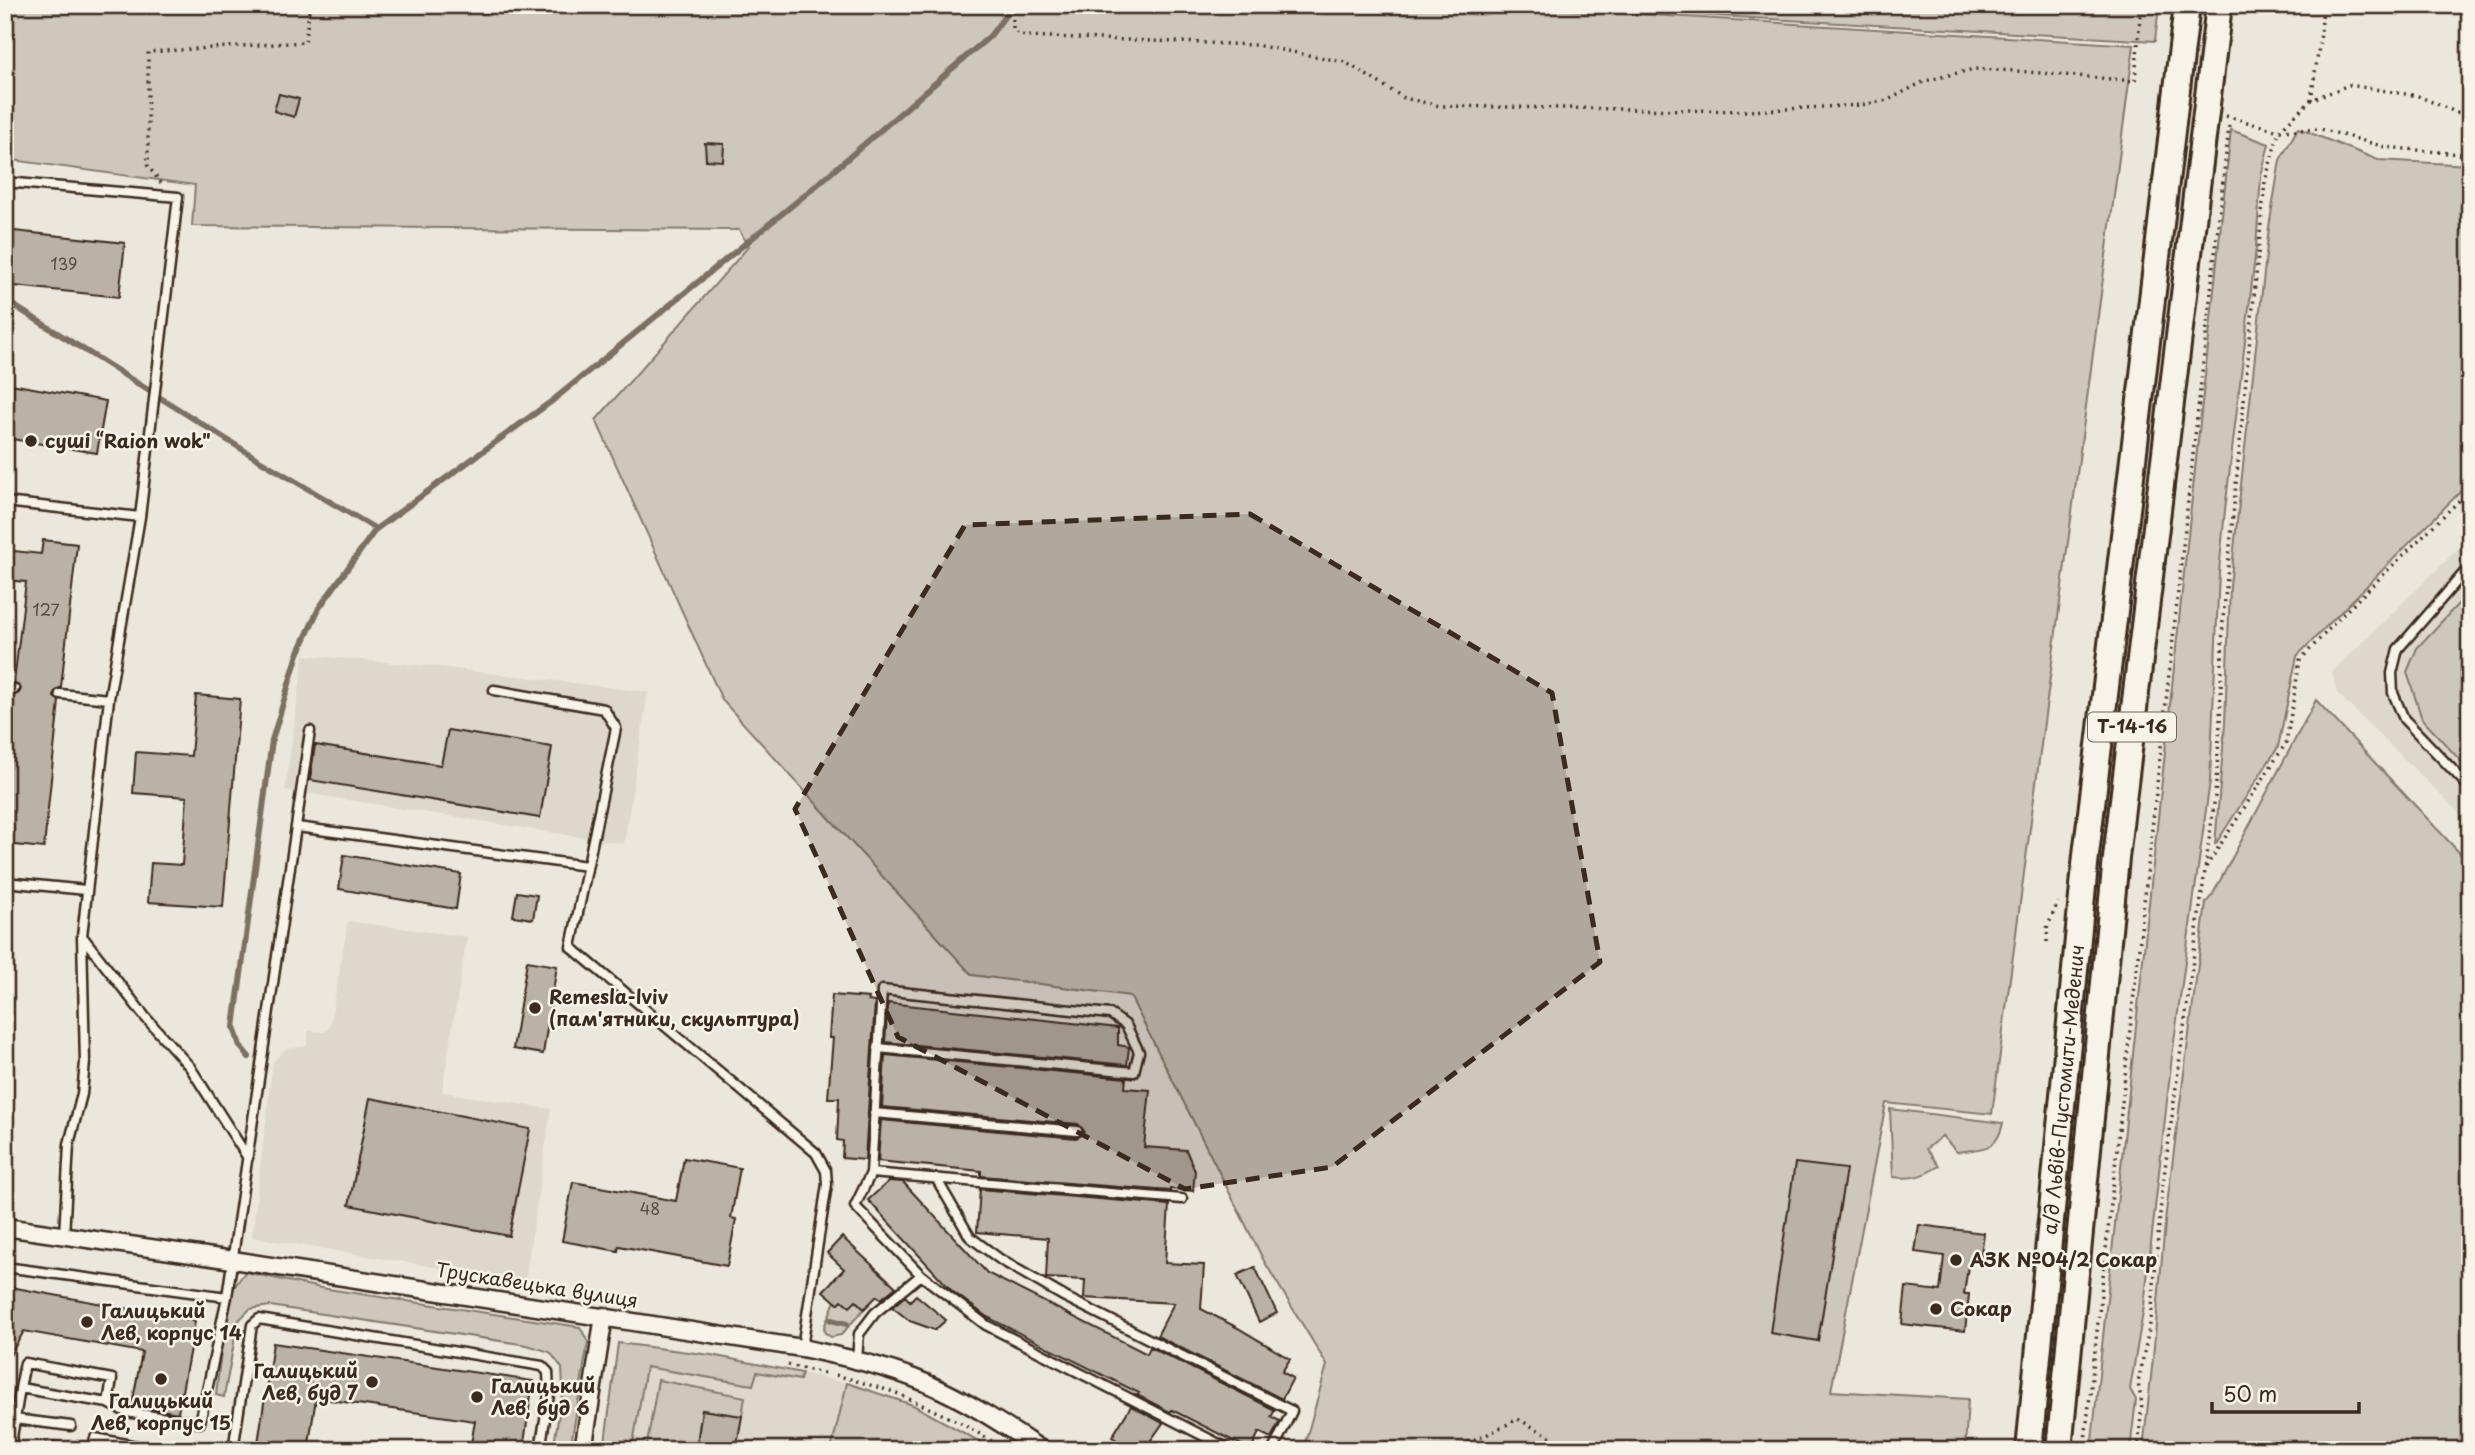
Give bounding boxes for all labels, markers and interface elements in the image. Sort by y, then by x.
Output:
house number: 139 [51,251,77,275]
place label: суші “Raion wok" [45,426,211,454]
marker: суші “Raion wok" [23,433,39,449]
house number: 127 [32,597,60,621]
road number: Т-14-16 [2088,712,2176,742]
street label: а/д Львів-Пустомити-Меденич [2035,943,2090,1236]
place label: Remesla-lviv (пам'ятники, скульптура) [549,982,800,1032]
marker: Remesla-lviv (пам'ятники, скульптура) [527,1000,543,1016]
house number: 48 [640,1196,660,1220]
place label: АЗК №04/2 Сокар [1969,1245,2157,1273]
marker: АЗК №04/2 Сокар [1948,1252,1964,1268]
street label: Трускавецька вулиця [434,1254,640,1314]
place label: Сокар [1950,1294,2012,1322]
place label: Галицький Лев, корпус 14 [101,1296,242,1346]
marker: Сокар [1928,1301,1944,1317]
marker: Галицький Лев, корпус 14 [79,1314,95,1330]
place label: Галицький Лев, буд 7 [254,1356,358,1406]
marker: Галицький Лев, корпус 15 [153,1371,169,1387]
place label: Галицький Лев, буд 6 [491,1371,595,1421]
scale bar [2212,1371,2360,1415]
marker: Галицький Лев, буд 7 [364,1374,380,1390]
text: 50 m [2223,1377,2277,1409]
place label: Галицький Лев, корпус 15 [91,1386,231,1436]
marker: Галицький Лев, буд 6 [469,1389,485,1405]

